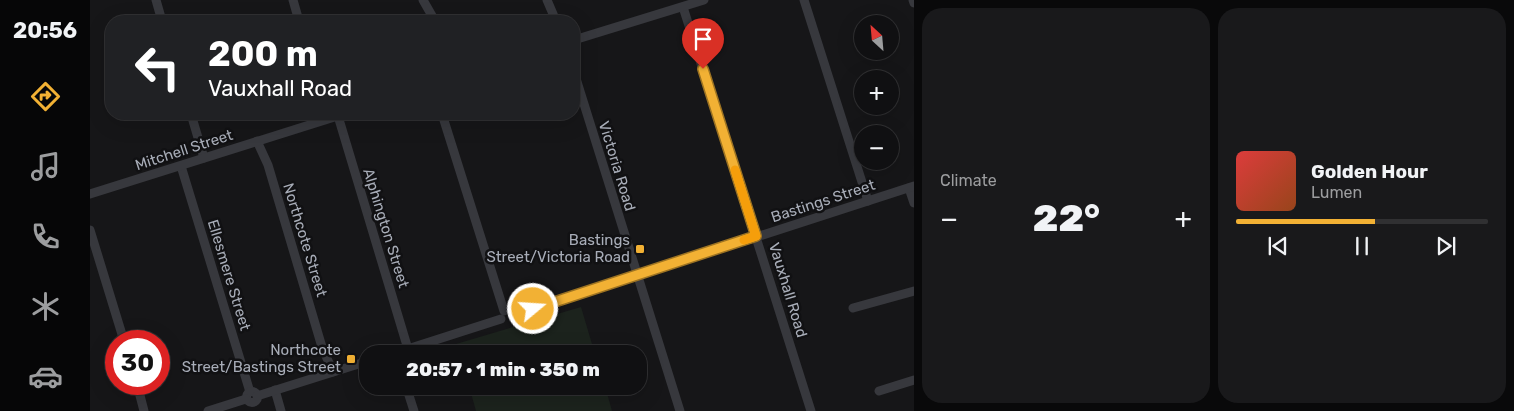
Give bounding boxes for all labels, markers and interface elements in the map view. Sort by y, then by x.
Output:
north arrow [854,15,899,60]
map controls [854,15,899,170]
text: 20:56 [13,17,77,44]
pin [682,18,724,69]
icon: arrive [689,25,717,53]
text: 200 m [208,33,318,75]
icon: left [125,35,190,100]
button: + [854,70,899,115]
text: Vauxhall Road [208,75,352,102]
icon: directions [28,79,63,114]
street label: Victoria Road [595,119,639,213]
button: − [854,125,899,170]
street label: Mitchell Street [133,126,235,174]
icon: music [28,149,63,184]
text: Golden Hour [1311,160,1428,183]
street label: Alphington Street [359,166,413,290]
text: Climate [940,171,997,190]
street label: Bastings Street [769,176,877,226]
street label: Northcote Street [279,181,331,299]
text: Lumen [1311,183,1362,202]
text: 22° [1033,195,1100,241]
text: − [940,202,958,235]
text: + [1175,202,1192,235]
street label: Ellesmere Street [204,217,254,333]
icon: phone [28,219,63,254]
place label: Bastings Street/Victoria Road [486,231,630,266]
icon: previous [1264,232,1292,260]
icon: pause [1348,232,1376,260]
icon: next [1432,232,1460,260]
street label: Vauxhall Road [765,240,811,340]
marker: Bastings Street/Victoria Road [634,243,646,255]
position arrow [506,282,558,334]
icon: climate [28,289,63,324]
speed limit sign: 30 [105,330,170,395]
place label: Northcote Street/Bastings Street [182,341,341,376]
marker: Northcote Street/Bastings Street [345,353,357,365]
text: 20:57 · 1 min · 350 m [406,358,600,381]
icon: car [28,359,63,394]

